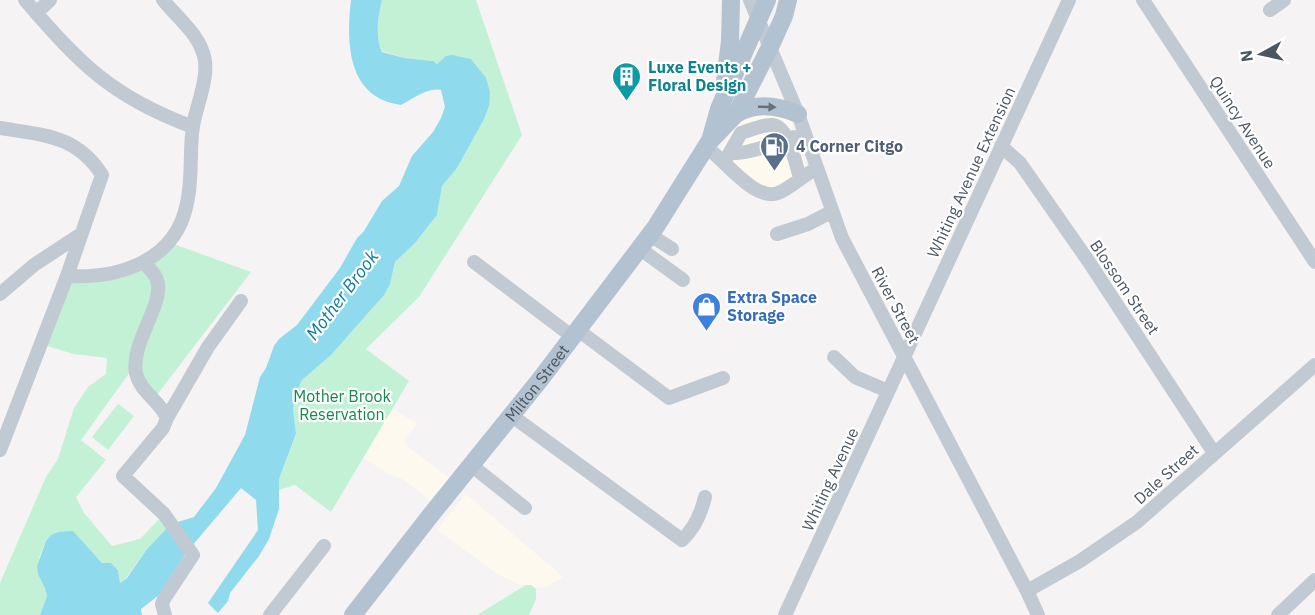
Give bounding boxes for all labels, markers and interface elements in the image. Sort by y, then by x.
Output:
north arrow [1231,24,1291,84]
text: N [1235,49,1257,63]
place label: Luxe Events + Floral Design [648,57,752,95]
building icon: Luxe Events + Floral Design [611,60,643,102]
street label: Quincy Avenue [1206,72,1281,172]
street label: Whiting Avenue Extension [923,83,1019,261]
one-way arrow [757,102,776,111]
fuel station icon: 4 Corner Citgo [759,130,791,172]
place label: 4 Corner Citgo [796,136,903,156]
street label: Blossom Street [1086,236,1164,338]
water label: Mother Brook [301,245,384,345]
street label: River Street [867,263,925,347]
place label: Extra Space Storage [727,287,817,325]
shop icon: Extra Space Storage [690,290,722,332]
street label: Milton Street [500,340,573,426]
park label: Mother Brook Reservation [293,386,391,424]
street label: Whiting Avenue [797,424,863,534]
street label: Dale Street [1130,440,1202,508]

